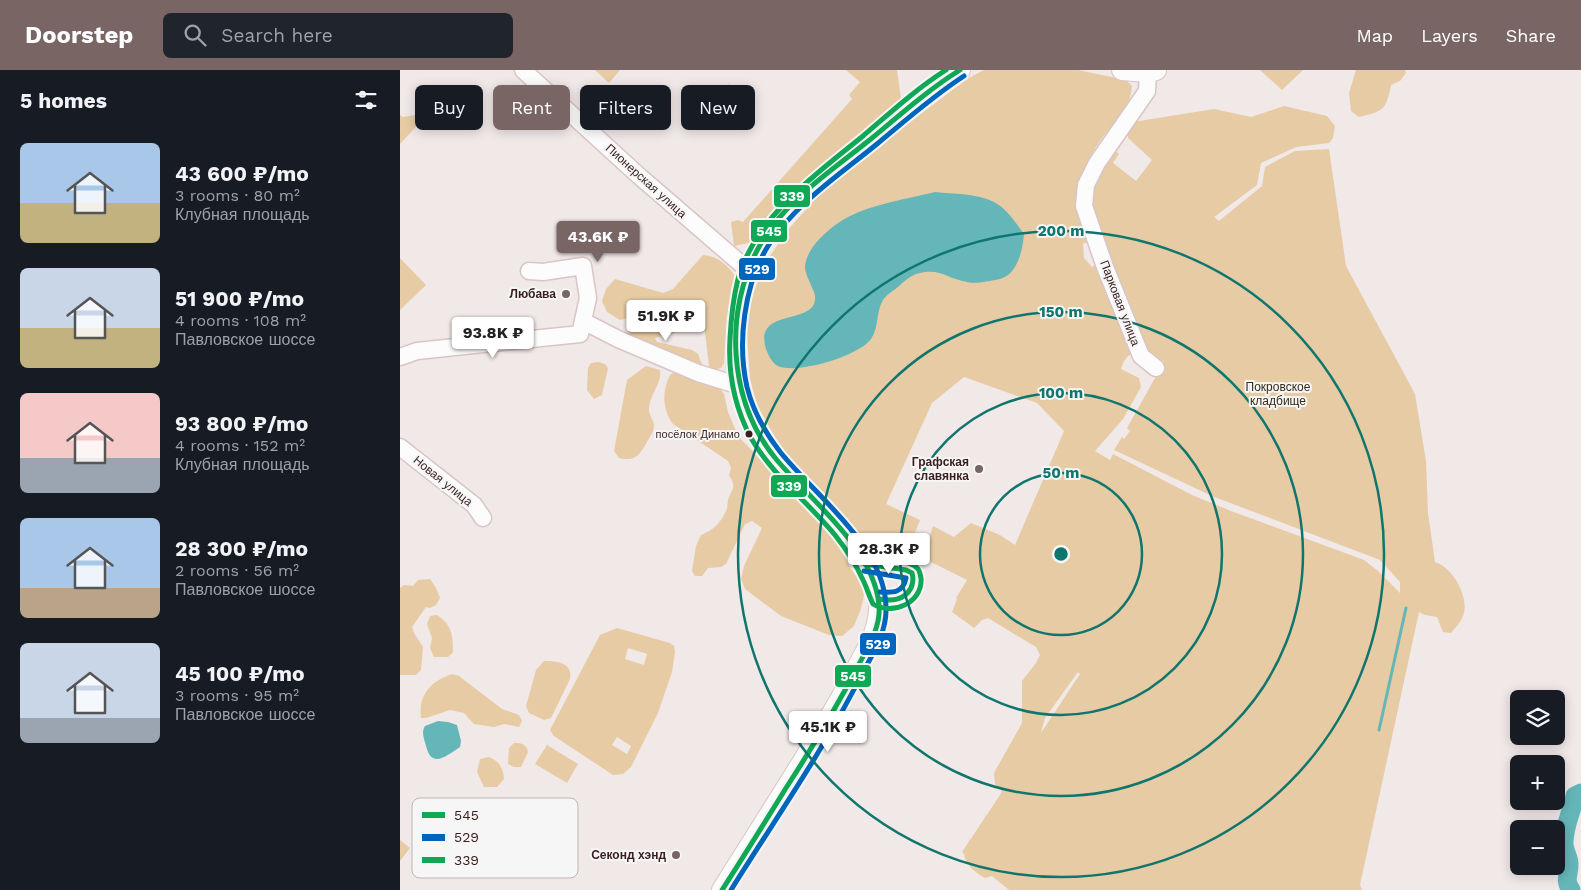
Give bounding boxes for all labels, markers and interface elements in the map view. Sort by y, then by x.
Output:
search box [163,13,513,58]
text: Doorstep [25,21,133,49]
icon: search [181,21,209,49]
text: Search here [221,24,333,47]
text: Map [1356,25,1393,46]
text: Layers [1421,25,1478,46]
text: Share [1506,25,1556,46]
chip: Buy [415,85,483,130]
chip: Rent [493,85,570,130]
chip: Filters [580,85,671,130]
chip: New [681,85,755,130]
icon: filters [352,86,380,114]
text: 5 homes [20,88,107,113]
street label: Пионерская улица [603,141,689,221]
text: 43 600 ₽/mo [175,161,309,186]
icon: home [60,163,120,223]
line badge: 339 [773,184,811,208]
text: 3 rooms · 80 m² [175,186,300,205]
text: 339 [779,188,805,204]
text: Клубная площадь [175,205,310,224]
line badge: 545 [750,219,788,243]
pin: 43.6K ₽ [552,220,644,263]
text: 200 m [1038,222,1084,240]
text: 545 [756,223,782,239]
text: 43.6K ₽ [568,227,628,246]
line badge: 529 [738,257,776,281]
street label: Парковая улица [1097,258,1143,348]
text: 529 [744,261,770,277]
text: 51 900 ₽/mo [175,286,304,311]
place label: Любава [510,287,556,301]
icon: home [60,288,120,348]
marker: Любава [560,288,572,300]
pin: 51.9K ₽ [620,300,712,342]
text: 150 m [1039,303,1083,321]
text: 51.9K ₽ [637,306,695,325]
text: 4 rooms · 108 m² [175,311,306,330]
pin: 93.8K ₽ [447,316,539,359]
text: 93.8K ₽ [463,323,523,342]
text: Павловское шоссе [175,330,315,349]
park label: Покровское кладбище [1246,380,1311,408]
text: 100 m [1039,384,1083,402]
text: 93 800 ₽/mo [175,411,308,436]
icon: home [60,413,120,473]
place label: посёлок Динамо [656,428,740,441]
marker: посёлок Динамо [744,429,754,439]
text: 4 rooms · 152 m² [175,436,305,455]
street label: Новая улица [411,453,476,509]
text: Клубная площадь [175,455,310,474]
place label: Графская славянка [912,455,969,483]
marker: Графская славянка [973,463,985,475]
text: 50 m [1043,464,1079,482]
line badge: 339 [770,474,808,498]
text: 339 [776,478,802,494]
pin: 28.3K ₽ [843,532,935,575]
text: 28 300 ₽/mo [175,536,308,561]
icon: home [60,538,120,598]
text: 28.3K ₽ [859,539,919,558]
centre of rings [1052,545,1070,563]
text: 2 rooms · 56 m² [175,561,299,580]
text: Павловское шоссе [175,580,315,599]
line badge: 529 [859,632,897,656]
text: 529 [865,636,891,652]
text: 45 100 ₽/mo [175,661,305,686]
icon: home [60,663,120,723]
line badge: 545 [834,664,872,688]
text: 545 [840,668,866,684]
text: 3 rooms · 95 m² [175,686,299,705]
map controls [1510,690,1565,875]
button: layers [1510,690,1565,745]
text: Павловское шоссе [175,705,315,724]
pin: 45.1K ₽ [782,710,874,753]
text: 45.1K ₽ [800,717,856,736]
button: + [1510,755,1565,810]
legend [412,798,578,878]
text: 545 [454,807,479,823]
button: − [1510,820,1565,875]
text: 529 [454,829,479,845]
place label: Секонд хэнд [591,848,666,862]
marker: Секонд хэнд [670,849,682,861]
text: 339 [454,852,479,868]

